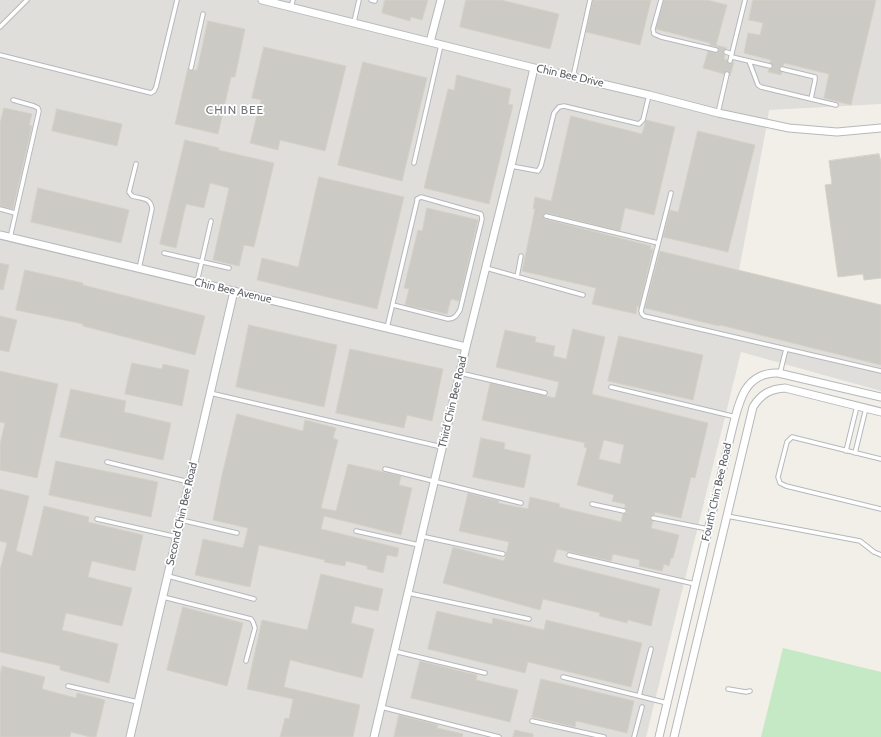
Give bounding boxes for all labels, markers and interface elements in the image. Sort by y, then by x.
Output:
street label: Chin Bee Drive [535,62,605,90]
district label: CHIN BEE [206,103,264,117]
street label: Chin Bee Avenue [193,276,273,306]
street label: Third Chin Bee Road [436,355,470,449]
street label: Fourth Chin Bee Road [699,442,735,542]
street label: Second Chin Bee Road [164,461,200,567]

